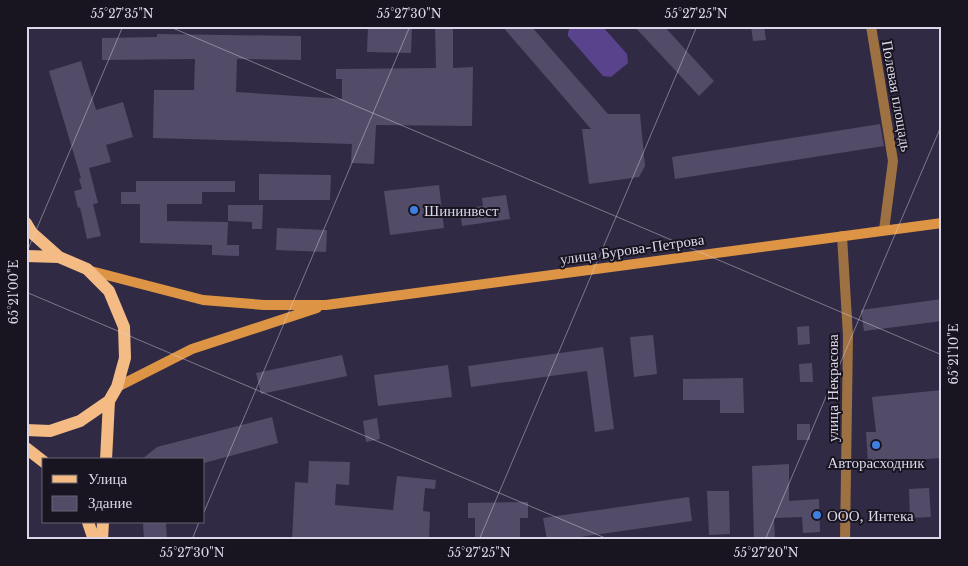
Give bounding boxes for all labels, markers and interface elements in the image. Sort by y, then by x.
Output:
text: 55°27'35"N [90,6,154,21]
text: 55°27'30"N [377,6,442,21]
text: 55°27'25"N [664,6,728,21]
street label: Полевая площадь [878,39,916,153]
place label: Шининвест [424,201,499,220]
marker: Шининвест [408,204,420,216]
street label: улица Бурова-Петрова [559,229,706,269]
text: 65°21'00"E [6,260,21,324]
text: 65°21'10"E [946,323,961,385]
street label: улица Некрасова [823,334,842,442]
marker: Авторасходник [870,439,882,451]
place label: Авторасходник [828,453,925,472]
legend [42,458,205,524]
text: Улица [88,469,127,488]
text: Здание [88,493,132,512]
place label: ООО, Интека [827,506,914,525]
marker: ООО, Интека [811,509,823,521]
text: 55°27'30"N [160,545,225,560]
text: 55°27'25"N [447,545,511,560]
text: 55°27'20"N [734,545,799,560]

